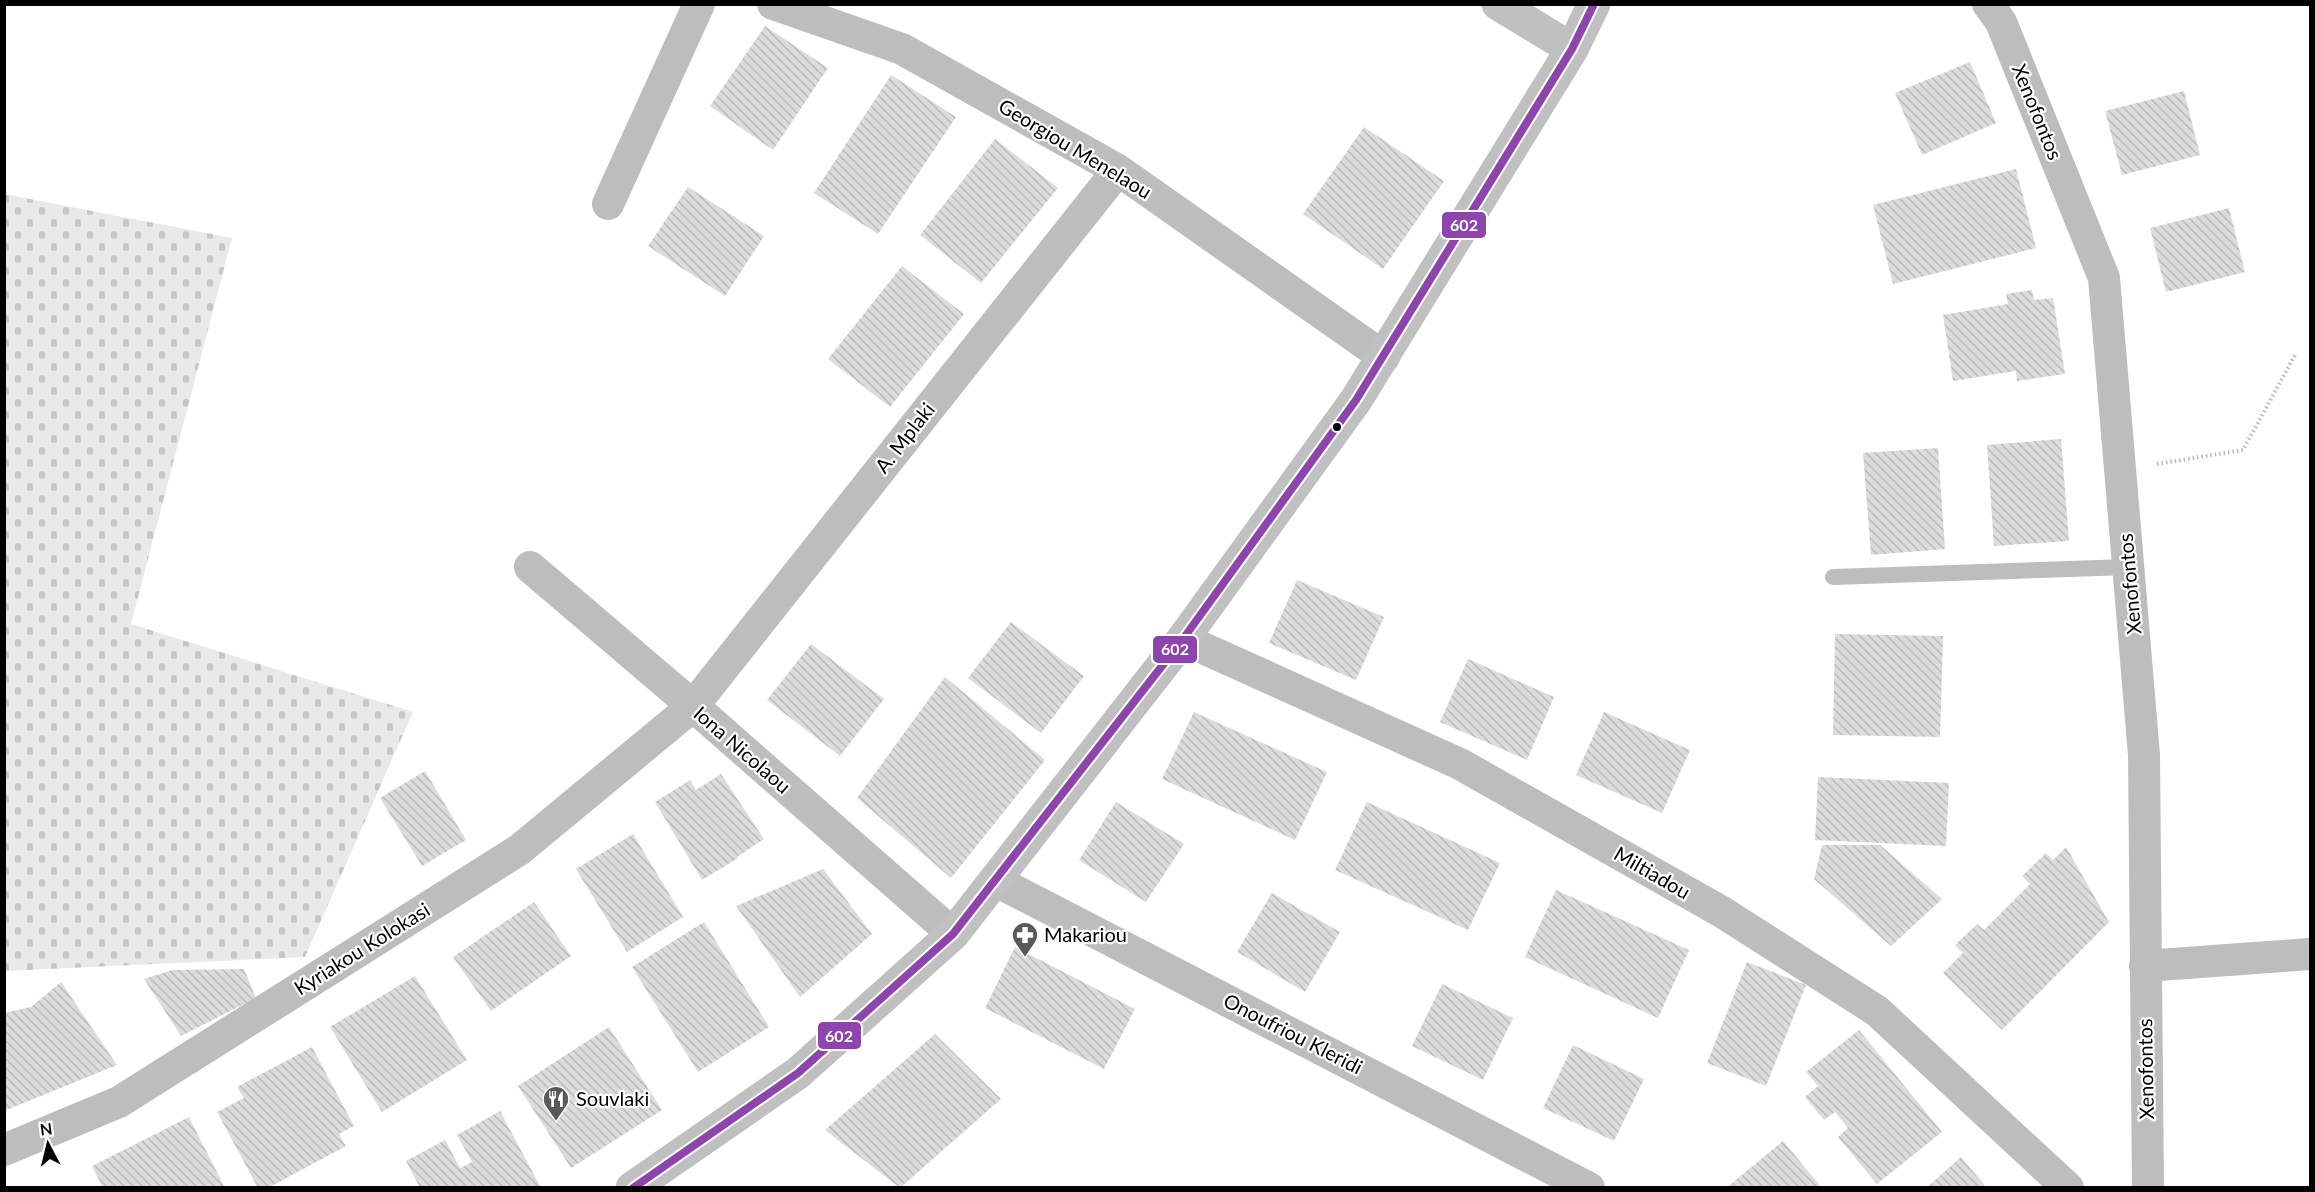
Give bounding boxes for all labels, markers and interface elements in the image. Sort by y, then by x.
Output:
street label: Xenofontos [2008,60,2068,163]
street label: Georgiou Menelaou [995,93,1156,203]
line badge: 602 [1441,211,1487,239]
text: 602 [1450,215,1478,234]
street label: A. Mplaki [869,397,939,477]
unlabelled marker [1331,421,1343,433]
street label: Xenofontos [2113,533,2145,636]
line badge: 602 [1152,635,1198,664]
text: 602 [1161,639,1189,658]
street label: Iona Nicolaou [689,701,796,798]
street label: Miltiadou [1610,841,1695,903]
street label: Kyriakou Kolokasi [289,897,434,999]
pharmacy icon: Makariou [1010,920,1040,958]
place label: Makariou [1044,922,1127,946]
street label: Onoufriou Kleridi [1220,988,1367,1078]
street label: Xenofontos [2132,1018,2158,1120]
line badge: 602 [817,1021,862,1050]
text: 602 [825,1026,853,1045]
restaurant icon: Souvlaki [541,1084,571,1122]
place label: Souvlaki [576,1086,649,1110]
north arrow [18,1114,78,1174]
text: N [39,1118,53,1139]

